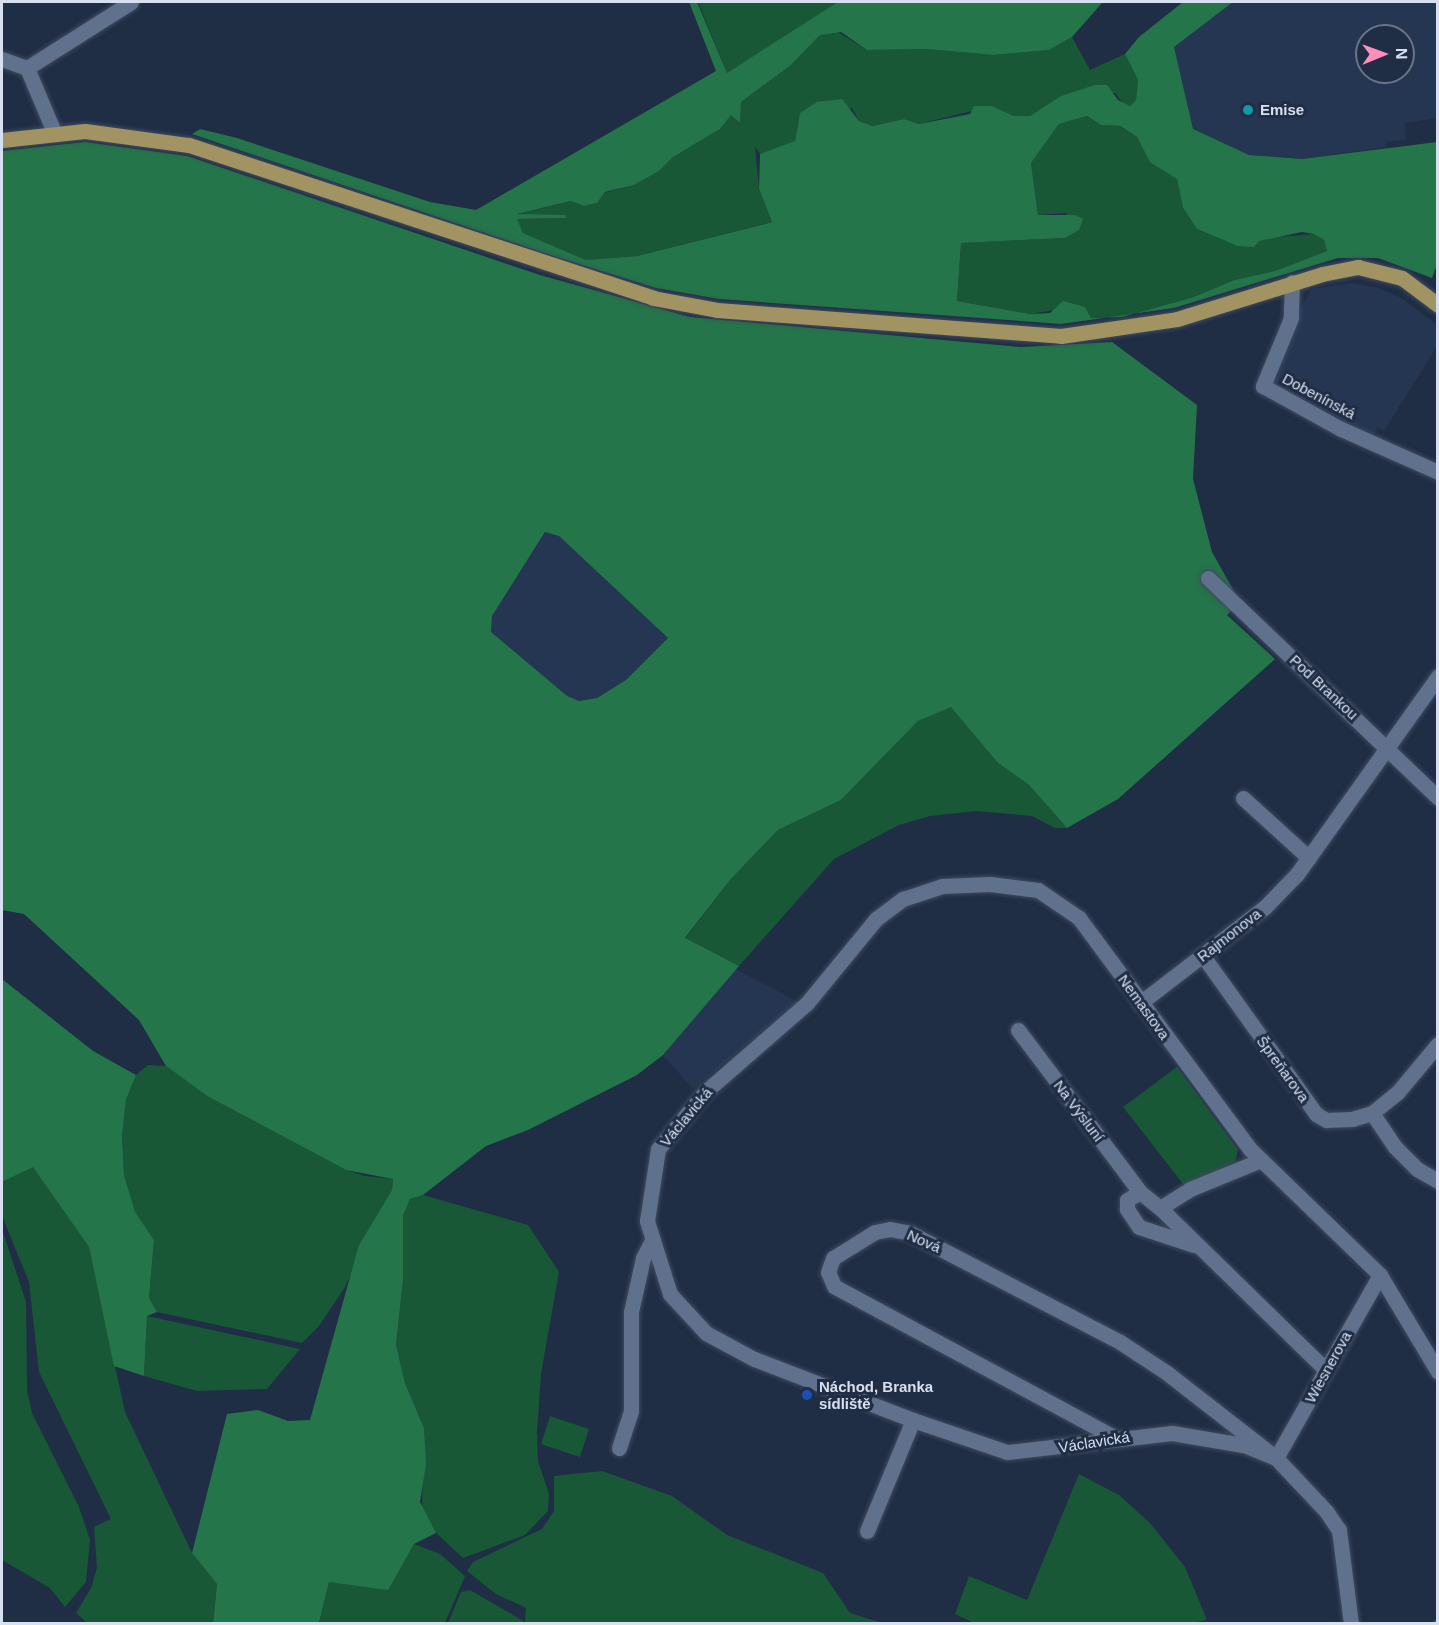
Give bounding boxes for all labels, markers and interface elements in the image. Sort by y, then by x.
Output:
north arrow [1355,24,1415,84]
text: N [1393,48,1410,60]
place label: Emise [1260,101,1304,119]
marker: Emise [1241,103,1255,117]
street label: Dobenínská [1279,369,1359,423]
street label: Pod Brankou [1286,651,1362,723]
street label: Rajmonova [1194,905,1264,965]
street label: Nemastova [1114,971,1174,1043]
street label: Špreňarova [1253,1032,1313,1106]
street label: Na Výsluní [1050,1077,1108,1145]
street label: Václavická [656,1084,716,1150]
street label: Nová [904,1226,944,1256]
street label: Wiesnerova [1301,1328,1355,1406]
place label: Náchod, Branka sídliště [819,1377,933,1412]
marker: Náchod, Branka sídliště [800,1388,814,1402]
street label: Václavická [1057,1428,1131,1456]

